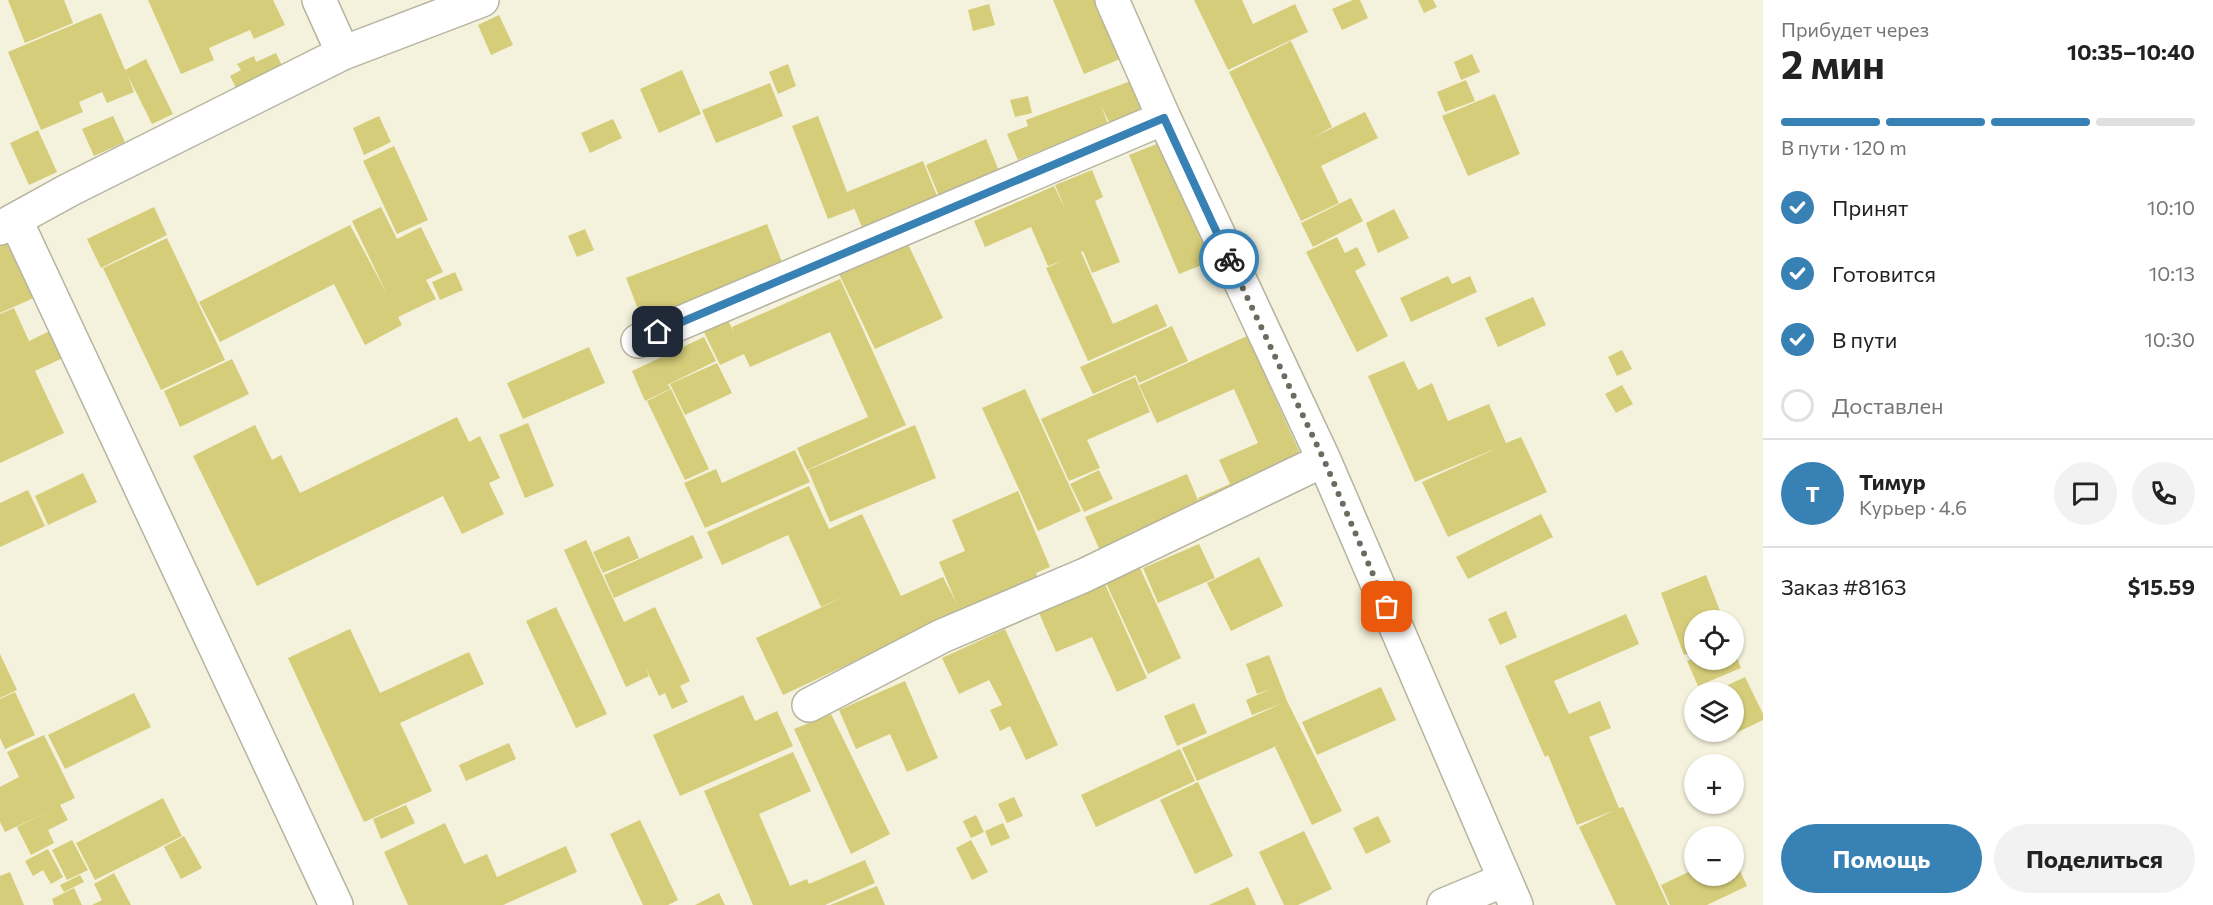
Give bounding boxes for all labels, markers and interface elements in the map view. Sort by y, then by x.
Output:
text: Прибудет через [1781,17,1929,41]
text: 10:35–10:40 [2067,38,2195,65]
text: 2 мин [1781,39,1885,87]
text: В пути · 120 m [1781,135,1907,159]
icon: check [1781,191,1814,224]
text: Принят [1832,194,1908,221]
text: 10:10 [2147,195,2195,219]
courier [1199,229,1259,289]
icon: bike [1213,243,1246,276]
icon: check [1781,257,1814,290]
text: Готовится [1832,260,1936,287]
text: 10:13 [2149,261,2195,285]
pin [632,306,683,357]
icon: home [641,315,674,348]
icon: check [1781,323,1814,356]
text: В пути [1832,326,1897,353]
text: 10:30 [2144,327,2195,351]
text: Доставлен [1832,392,1944,419]
button: chat [2054,462,2117,525]
button: phone [2132,462,2195,525]
text: Тимур [1859,468,1926,495]
text: Т [1805,480,1820,507]
text: Курьер · 4.6 [1859,495,1967,519]
text: Заказ #8163 [1781,573,1907,600]
text: $15.59 [2128,573,2195,600]
pin [1361,581,1412,632]
icon: bag [1370,590,1403,623]
map controls [1684,610,1744,886]
button: locate [1684,610,1744,670]
button: layers [1684,682,1744,742]
button: + [1684,754,1744,814]
button: Помощь [1781,824,1982,893]
button: Поделиться [1994,824,2195,893]
button: − [1684,826,1744,886]

